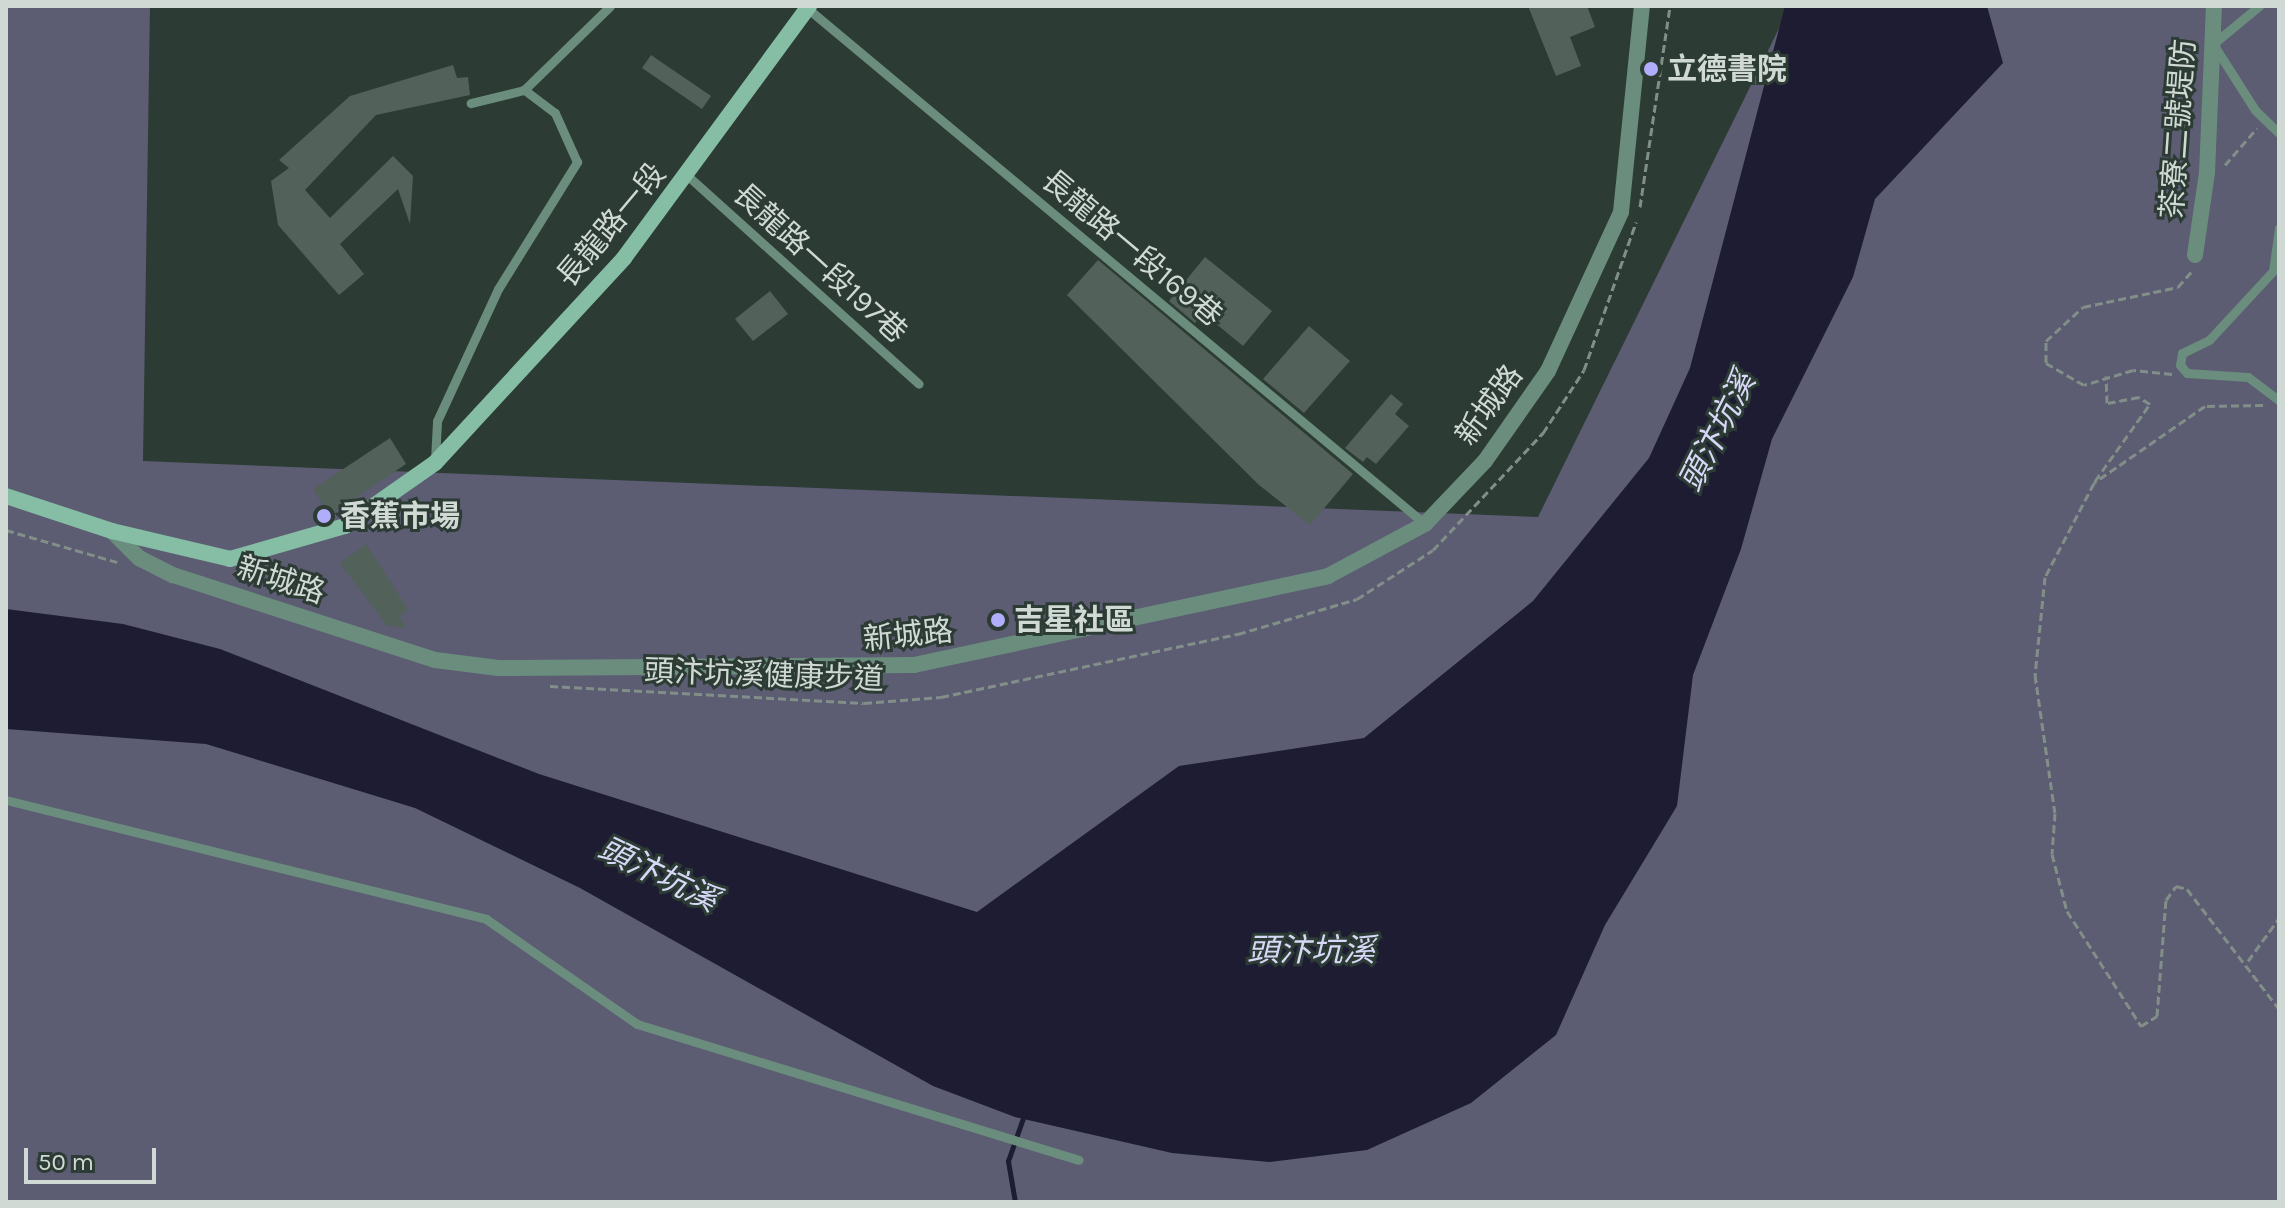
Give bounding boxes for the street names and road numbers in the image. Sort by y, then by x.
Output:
street label: 茶寮二號堤防 [2154,38,2202,220]
street label: 長龍路一段 [549,156,673,294]
street label: 長龍路一段169巷 [1034,162,1230,334]
street label: 長龍路一段197巷 [726,176,914,350]
street label: 新城路 [1448,358,1530,452]
street label: 新城路 [233,549,329,611]
street label: 新城路 [861,612,955,658]
street label: 頭汴坑溪健康步道 [643,653,885,697]

